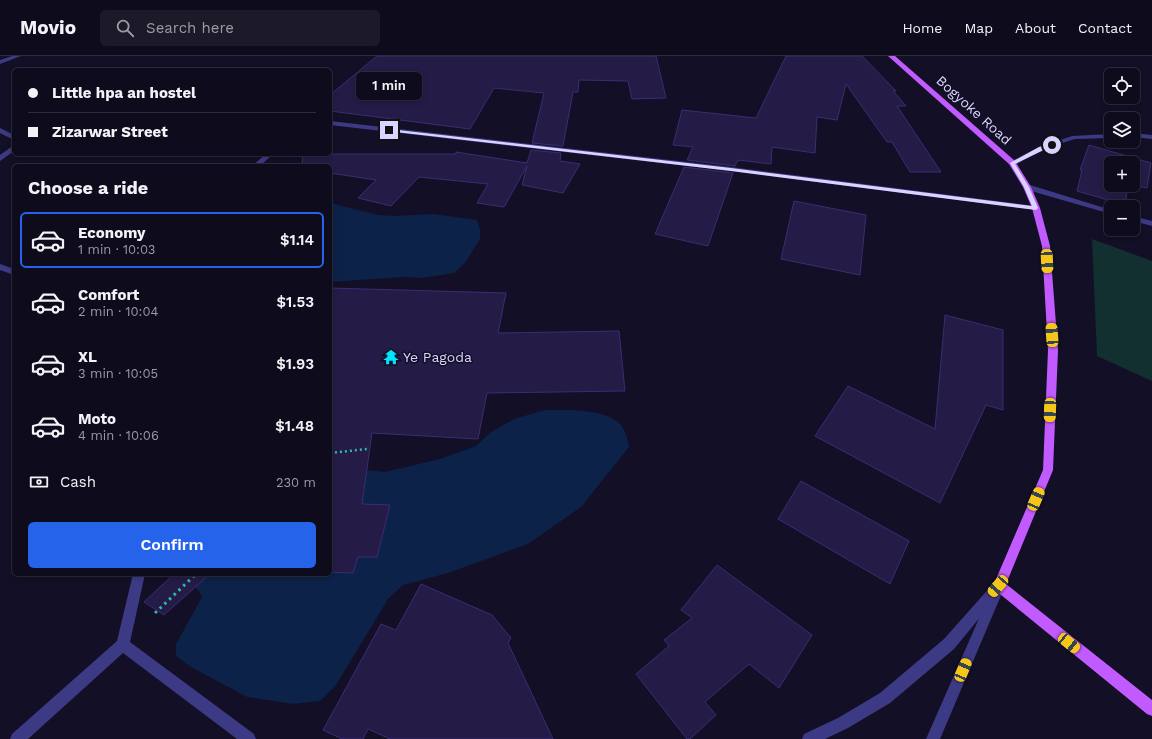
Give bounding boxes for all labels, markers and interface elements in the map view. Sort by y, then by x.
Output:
search box [100,10,380,46]
text: Movio [20,16,76,39]
icon: search [114,17,136,39]
text: Search here [146,19,234,37]
text: Home [902,20,942,36]
text: Map [964,20,993,36]
text: About [1015,20,1056,36]
text: Contact [1078,20,1132,36]
map controls [1104,68,1140,236]
button: locate [1104,68,1140,104]
callout: 1 min [356,72,422,100]
street label: Bogyoke Road [933,72,1015,148]
text: 1 min [372,78,406,93]
text: Little hpa an hostel [52,84,196,102]
button: layers [1104,112,1140,148]
route end [380,121,398,139]
text: Zizarwar Street [52,123,168,141]
route start [1043,136,1061,154]
button: + [1104,156,1140,192]
text: Choose a ride [28,177,148,198]
button: − [1104,200,1140,236]
icon: car [30,222,66,258]
text: Economy [78,224,145,242]
text: $1.14 [280,231,314,249]
text: 1 min · 10:03 [78,242,155,257]
car [1040,249,1054,273]
icon: car [30,284,66,320]
text: Comfort [78,286,139,304]
text: $1.53 [276,293,314,311]
text: 2 min · 10:04 [78,304,158,319]
car [1045,323,1059,347]
icon: car [30,346,66,382]
text: XL [78,348,97,366]
temple icon: Ye Pagoda [382,348,400,366]
place label: Ye Pagoda [403,349,472,365]
text: $1.93 [276,355,314,373]
text: 3 min · 10:05 [78,366,158,381]
car [1044,398,1056,422]
icon: car [30,408,66,444]
text: Moto [78,410,116,428]
text: $1.48 [275,417,314,435]
text: 4 min · 10:06 [78,428,159,443]
icon: cash [28,471,50,493]
text: Cash [60,473,96,491]
text: 230 m [276,475,316,490]
car [1026,486,1046,512]
button: Confirm [28,522,316,568]
car [986,573,1010,599]
car [1056,631,1082,655]
car [953,657,973,683]

